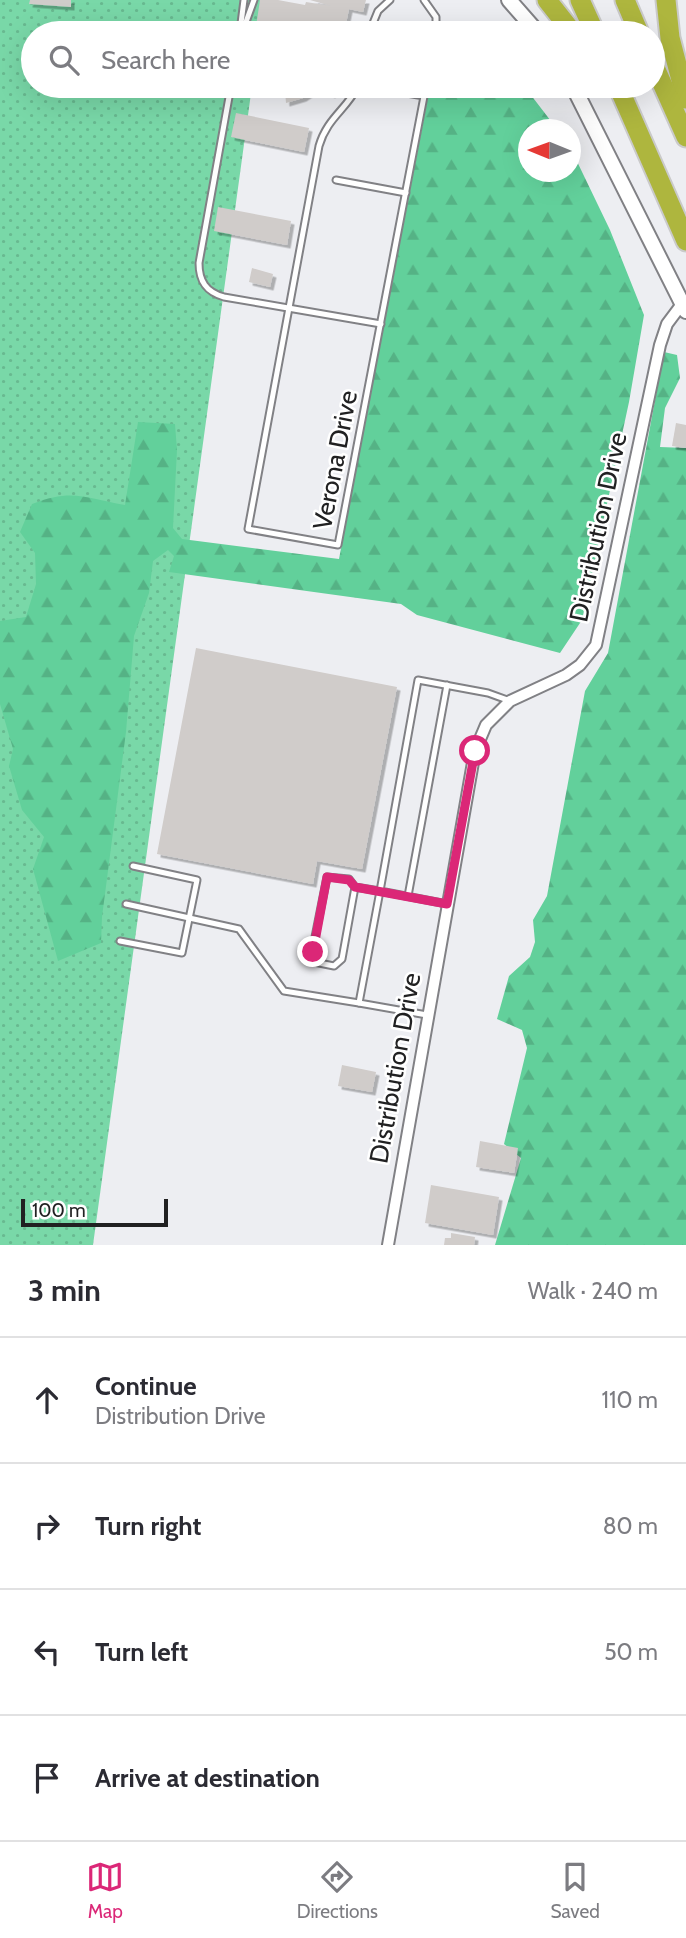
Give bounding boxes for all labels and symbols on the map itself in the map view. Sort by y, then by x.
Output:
north arrow [518,119,581,182]
street label: Verona Drive [306,388,364,532]
street label: Distribution Drive [562,429,634,625]
route start [459,735,490,766]
route end [297,936,328,967]
street label: Distribution Drive [363,970,427,1166]
scale bar [21,1196,168,1228]

